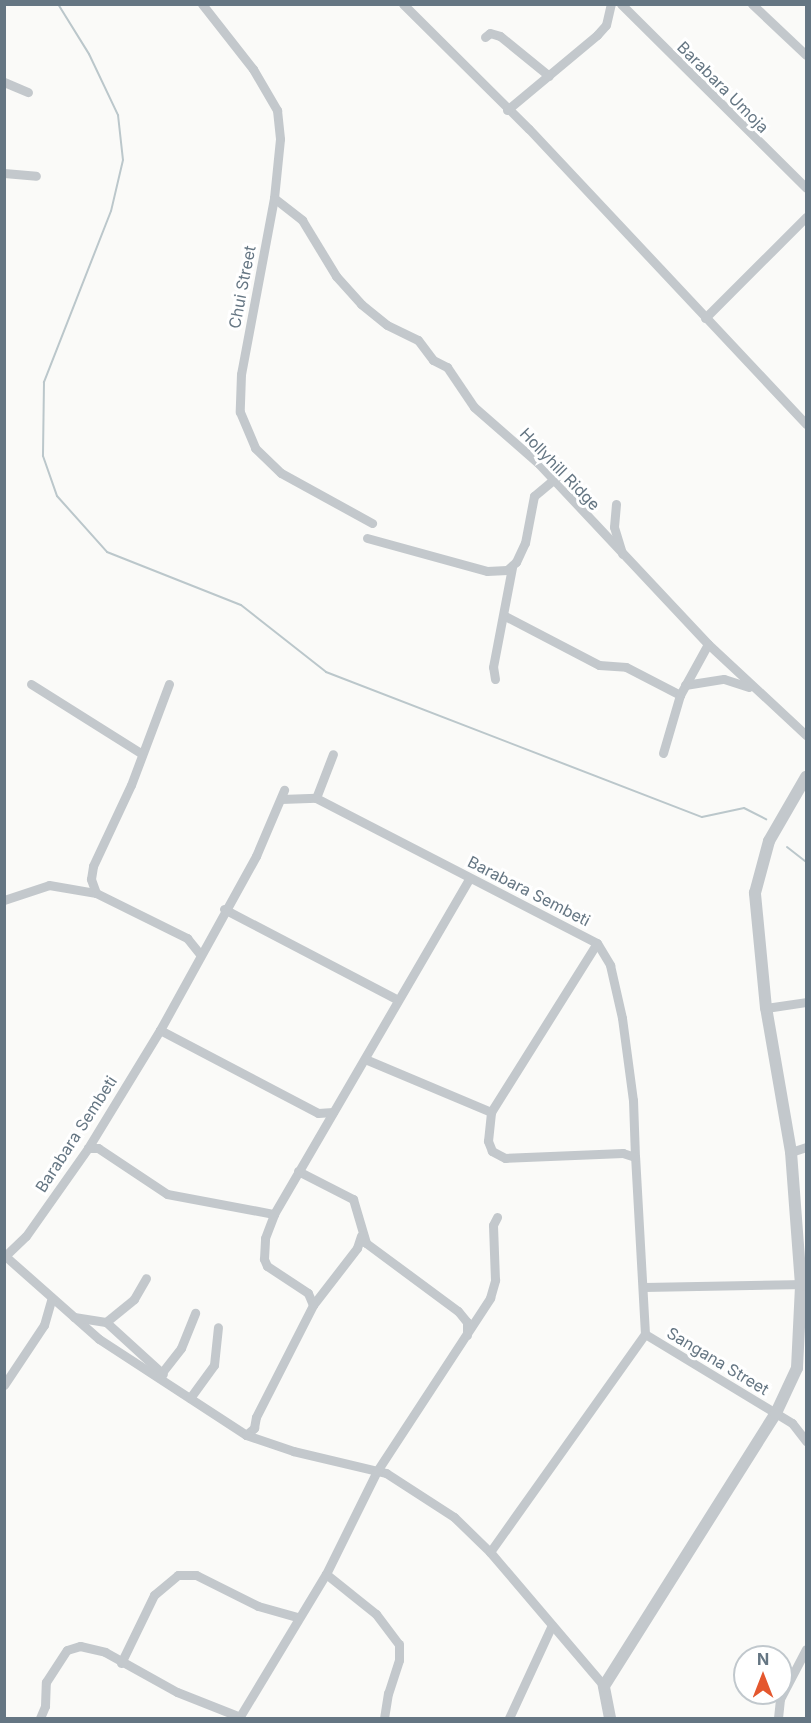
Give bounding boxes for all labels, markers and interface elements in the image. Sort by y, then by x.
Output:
street label: Barabara Umoja [673,37,773,137]
street label: Chui Street [225,244,259,330]
street label: Hollyhill Ridge [516,424,604,514]
street label: Barabara Sembeti [465,852,593,930]
street label: Barabara Sembeti [31,1072,121,1196]
street label: Sangana Street [664,1323,772,1399]
north arrow [733,1645,793,1705]
text: N [757,1649,769,1669]

